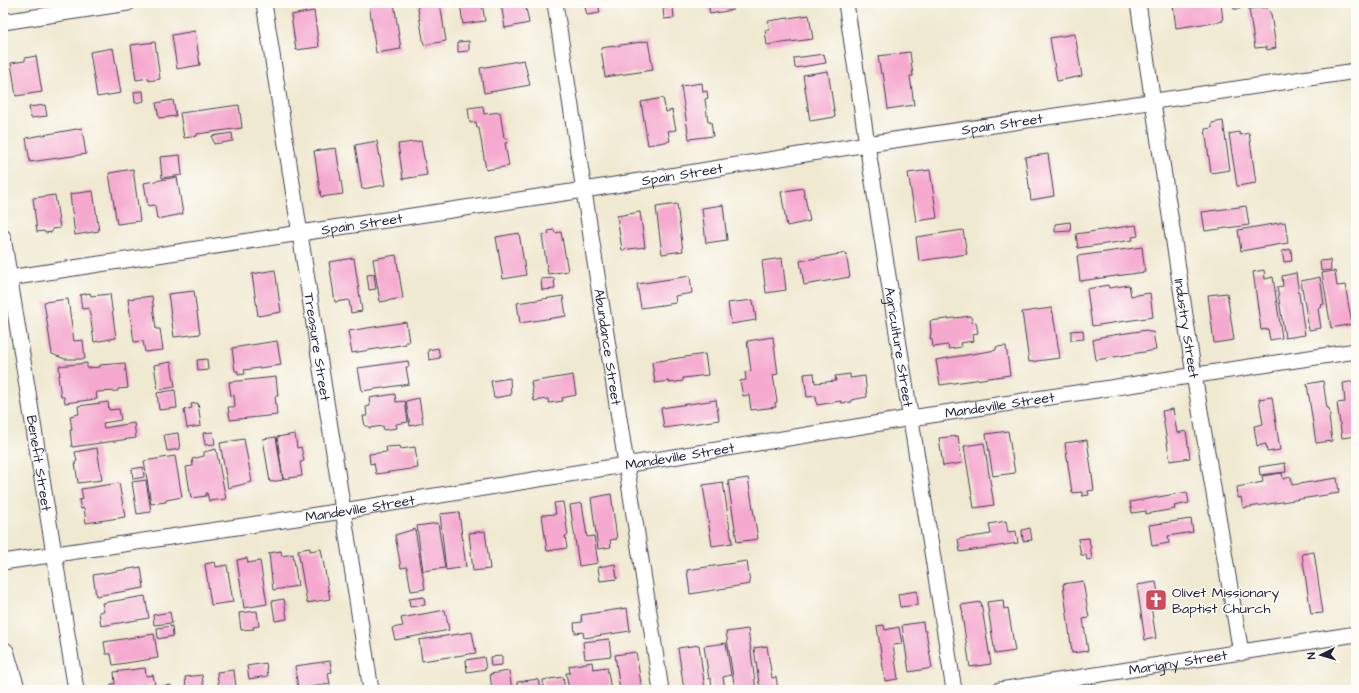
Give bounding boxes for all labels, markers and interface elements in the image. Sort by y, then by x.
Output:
street label: Spain Street [960,109,1045,141]
street label: Spain Street [640,159,725,191]
street label: Spain Street [320,209,404,241]
street label: Industry Street [1169,277,1203,380]
street label: Agriculture Street [879,286,918,409]
street label: Abundance Street [588,287,626,407]
street label: Treasure Street [298,291,335,403]
street label: Mandeville Street [944,387,1056,424]
street label: Benefit Street [21,414,56,513]
street label: Mandeville Street [624,438,736,476]
street label: Mandeville Street [304,490,417,528]
place label: Olivet Missionary Baptist Church [1172,583,1279,619]
church icon: Olivet Missionary Baptist Church [1143,587,1169,613]
north arrow [1301,635,1341,675]
street label: Marigny Street [1127,645,1229,681]
text: N [1304,652,1319,660]

